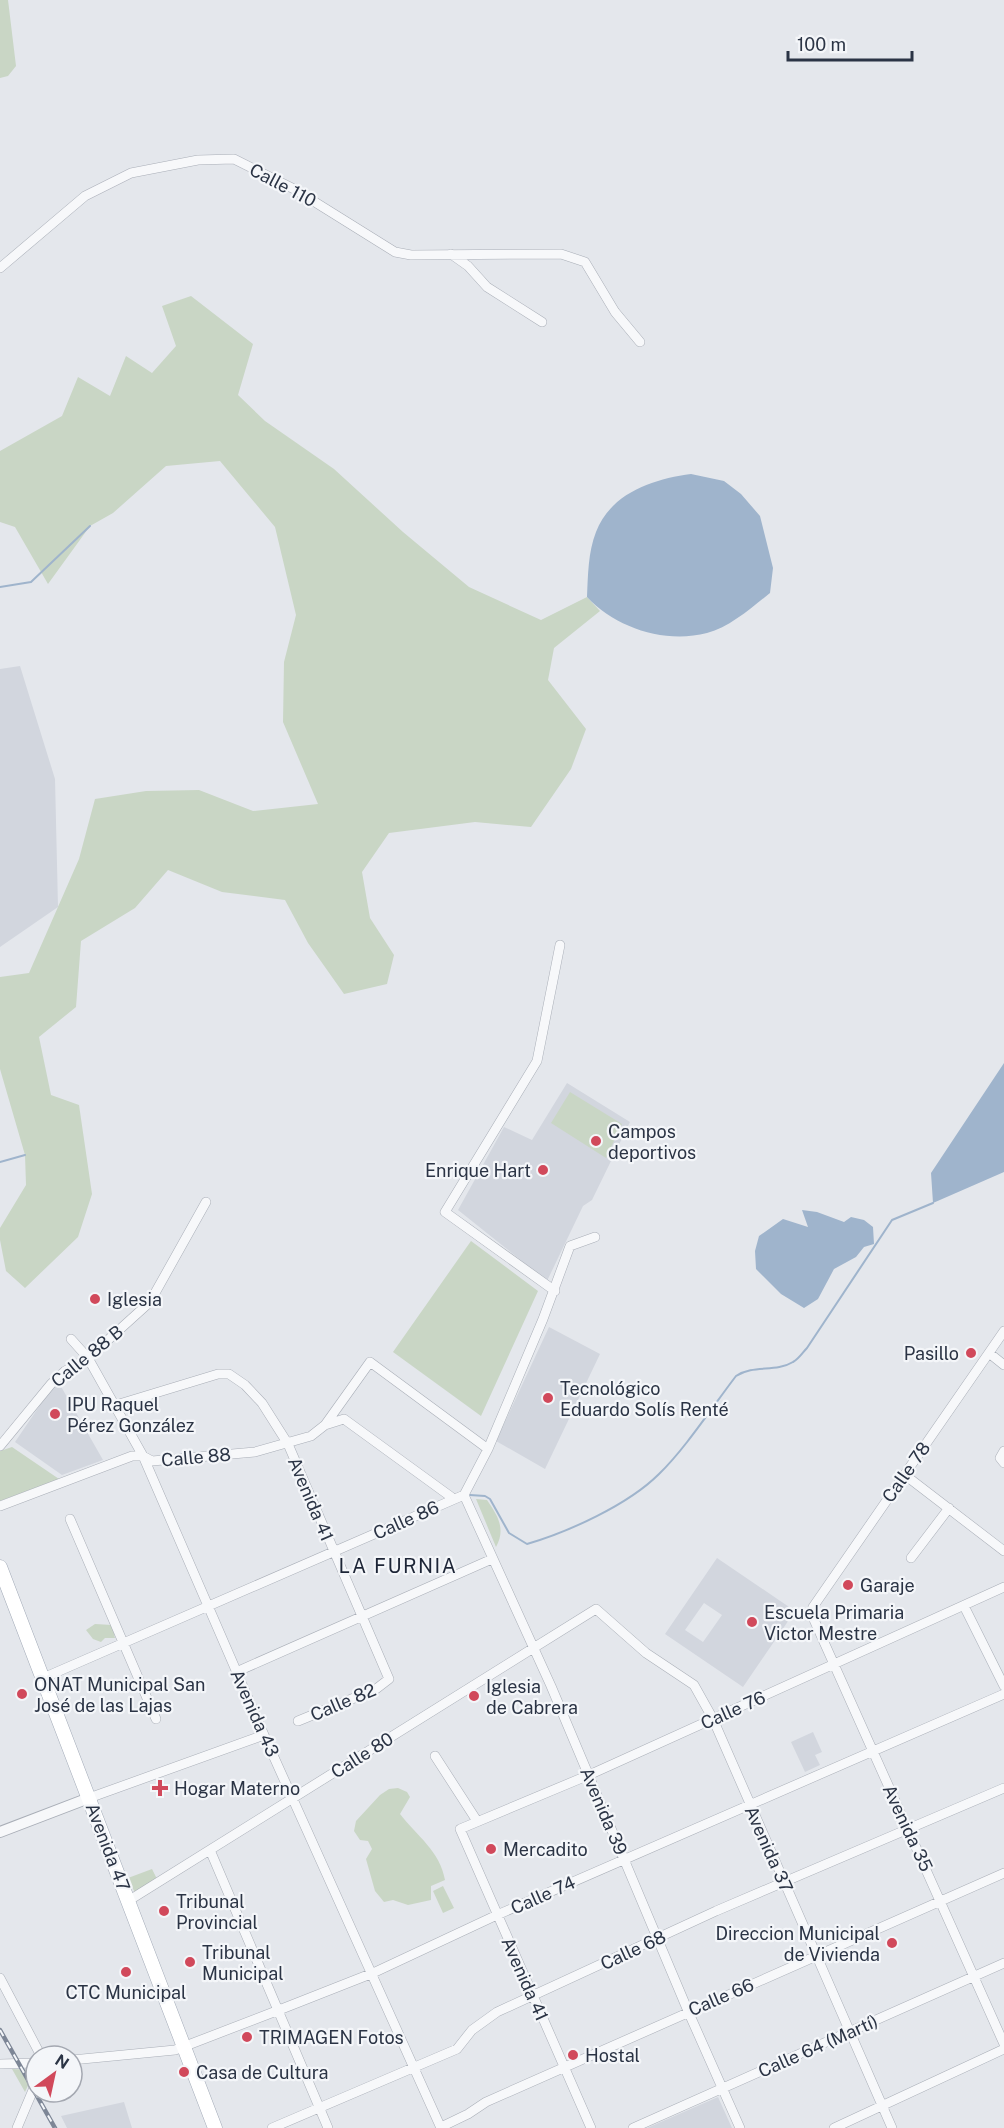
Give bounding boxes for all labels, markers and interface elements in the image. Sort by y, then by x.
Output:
scale bar [788,24,912,62]
text: 100 m [797,34,846,55]
street label: Calle 110 [246,159,320,211]
place label: Campos deportivos [608,1121,696,1163]
marker: Campos deportivos [589,1134,603,1148]
place label: Enrique Hart [425,1160,531,1181]
marker: Enrique Hart [536,1163,550,1177]
place label: Iglesia [107,1289,162,1310]
marker: Iglesia [88,1292,102,1306]
street label: Calle 88 B [47,1321,127,1391]
place label: Pasillo [904,1343,959,1364]
marker: Pasillo [964,1346,978,1360]
place label: Tecnológico Eduardo Solís Renté [560,1378,729,1420]
marker: Tecnológico Eduardo Solís Renté [541,1391,555,1405]
place label: IPU Raquel Pérez González [67,1394,194,1436]
marker: IPU Raquel Pérez González [48,1407,62,1421]
street label: Calle 78 [878,1438,934,1506]
street label: Calle 88 [160,1443,232,1471]
street label: Avenida 41 [284,1454,338,1544]
street label: Calle 86 [370,1496,442,1544]
district label: LA FURNIA [339,1554,457,1578]
place label: Garaje [860,1575,915,1596]
marker: Garaje [841,1578,855,1592]
place label: Escuela Primaria Victor Mestre [764,1602,904,1644]
marker: Escuela Primaria Victor Mestre [745,1615,759,1629]
street label: Avenida 43 [226,1666,284,1760]
place label: ONAT Municipal San José de las Lajas [34,1674,205,1716]
place label: Iglesia de Cabrera [486,1676,578,1718]
street label: Calle 82 [307,1679,379,1725]
street label: Calle 76 [697,1686,769,1734]
marker: ONAT Municipal San José de las Lajas [15,1687,29,1701]
marker: Iglesia de Cabrera [467,1689,481,1703]
street label: Calle 80 [327,1728,397,1782]
street label: Avenida 39 [576,1764,632,1858]
place label: Hogar Materno [174,1778,300,1799]
marker: Hogar Materno [151,1779,169,1797]
street label: Avenida 35 [879,1781,937,1875]
street label: Avenida 47 [82,1800,134,1894]
street label: Avenida 37 [741,1802,797,1896]
place label: Mercadito [503,1839,588,1860]
marker: Mercadito [484,1842,498,1856]
street label: Calle 74 [507,1871,579,1919]
place label: Tribunal Provincial [176,1891,258,1933]
marker: Tribunal Provincial [157,1904,171,1918]
place label: Direccion Municipal de Vivienda [715,1923,880,1965]
street label: Calle 68 [597,1926,669,1974]
street label: Avenida 41 [497,1934,553,2024]
marker: Direccion Municipal de Vivienda [885,1936,899,1950]
place label: Tribunal Municipal [202,1942,284,1984]
marker: Tribunal Municipal [183,1955,197,1969]
marker: CTC Municipal [119,1965,133,1979]
street label: Calle 66 [685,1974,757,2020]
place label: CTC Municipal [66,1982,187,2003]
street label: Calle 64 (Martí) [755,2010,881,2082]
place label: TRIMAGEN Fotos [259,2027,404,2048]
marker: TRIMAGEN Fotos [240,2030,254,2044]
north arrow [24,2044,84,2104]
place label: Hostal [585,2045,640,2066]
marker: Hostal [566,2048,580,2062]
text: N [51,2050,72,2073]
place label: Casa de Cultura [196,2062,328,2083]
marker: Casa de Cultura [177,2065,191,2079]

